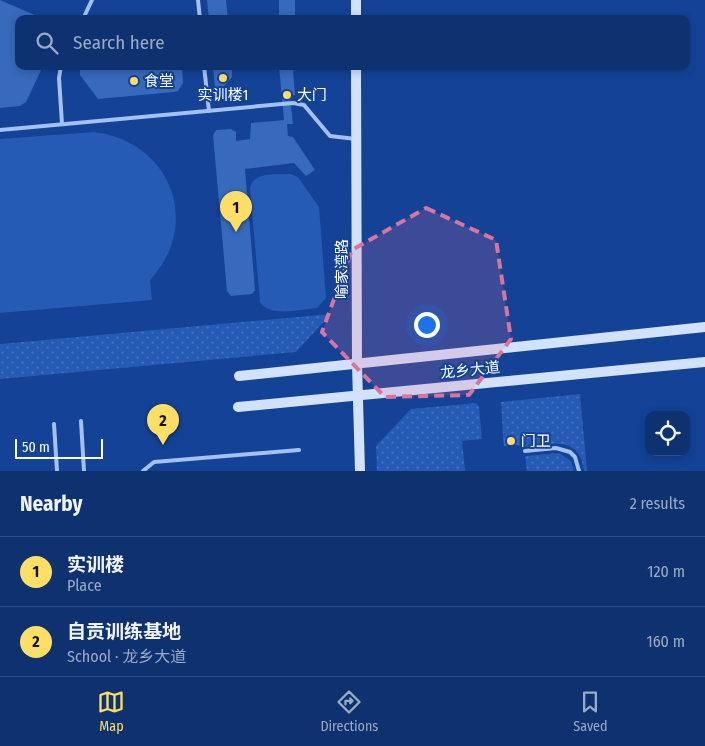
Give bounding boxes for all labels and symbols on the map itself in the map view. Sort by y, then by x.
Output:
place label: 食堂 [144,72,174,90]
marker: 实训楼1 [217,72,229,84]
marker: 食堂 [128,75,140,87]
place label: 实训楼1 [198,86,248,104]
place label: 大门 [297,86,327,104]
marker: 大门 [281,89,293,101]
pin: 1 [220,191,252,232]
street label: 喻家湾路 [333,239,351,299]
your location [414,312,440,338]
street label: 龙乡大道 [439,358,501,382]
pin: 2 [147,404,179,445]
place label: 门卫 [521,432,551,450]
marker: 门卫 [505,435,517,447]
scale bar [15,436,102,459]

